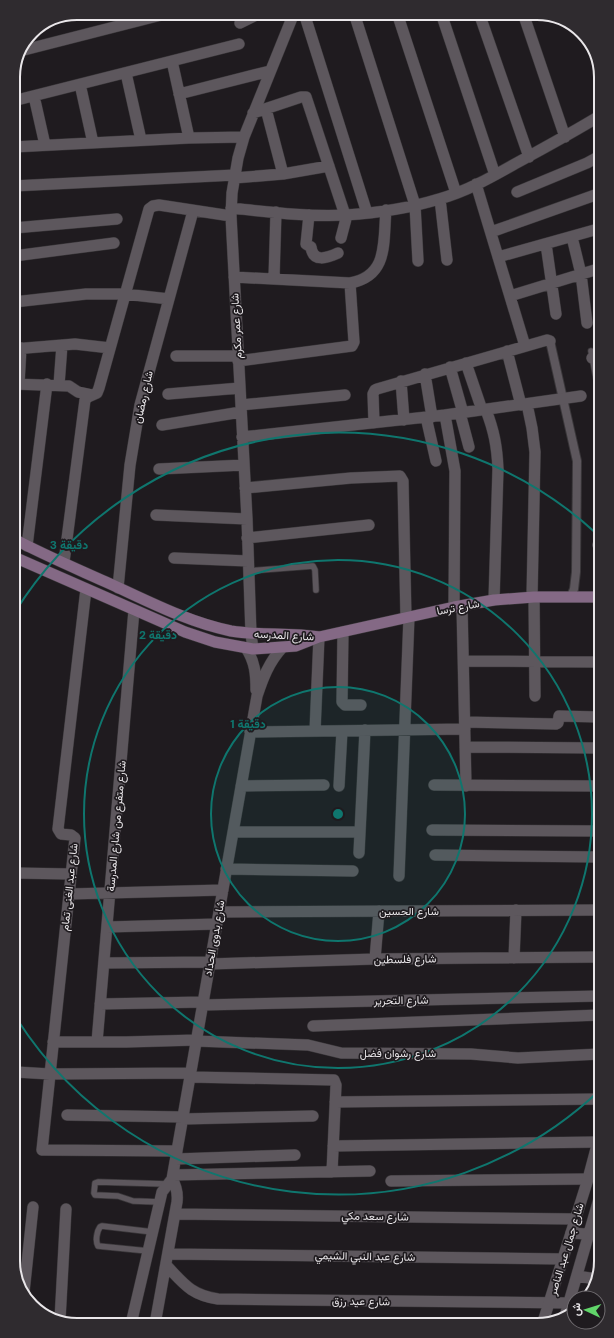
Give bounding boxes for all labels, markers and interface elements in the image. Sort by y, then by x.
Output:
street label: شارع عمر مكرم [227,292,246,359]
street label: شارع رمضان [130,369,157,425]
text: 3 دقيقة [50,537,88,553]
street label: شارع ترسا [435,596,481,619]
street label: شارع المدرسه [254,626,315,645]
text: 2 دقيقة [139,627,177,643]
text: 1 دقيقة [230,716,266,732]
street label: شارع متفرع من شارع المدرسة [103,760,130,892]
centre of rings [331,807,345,821]
street label: شارع عبد الغنى تمام [57,842,82,932]
street label: شارع بدوى الحداد [200,899,229,977]
street label: شارع الحسين [379,904,439,919]
street label: شارع فلسطين [374,951,437,968]
street label: شارع التحرير [373,993,429,1008]
street label: شارع رشوان فضل [360,1046,436,1061]
street label: شارع جمال عبد الناصر [545,1201,588,1298]
street label: شارع سعد مكي [341,1208,409,1227]
street label: شارع عبد النبي الشيمي [315,1248,416,1267]
north arrow [566,1290,606,1330]
street label: شارع عيد رزق [332,1293,391,1310]
text: ش [569,1302,583,1316]

